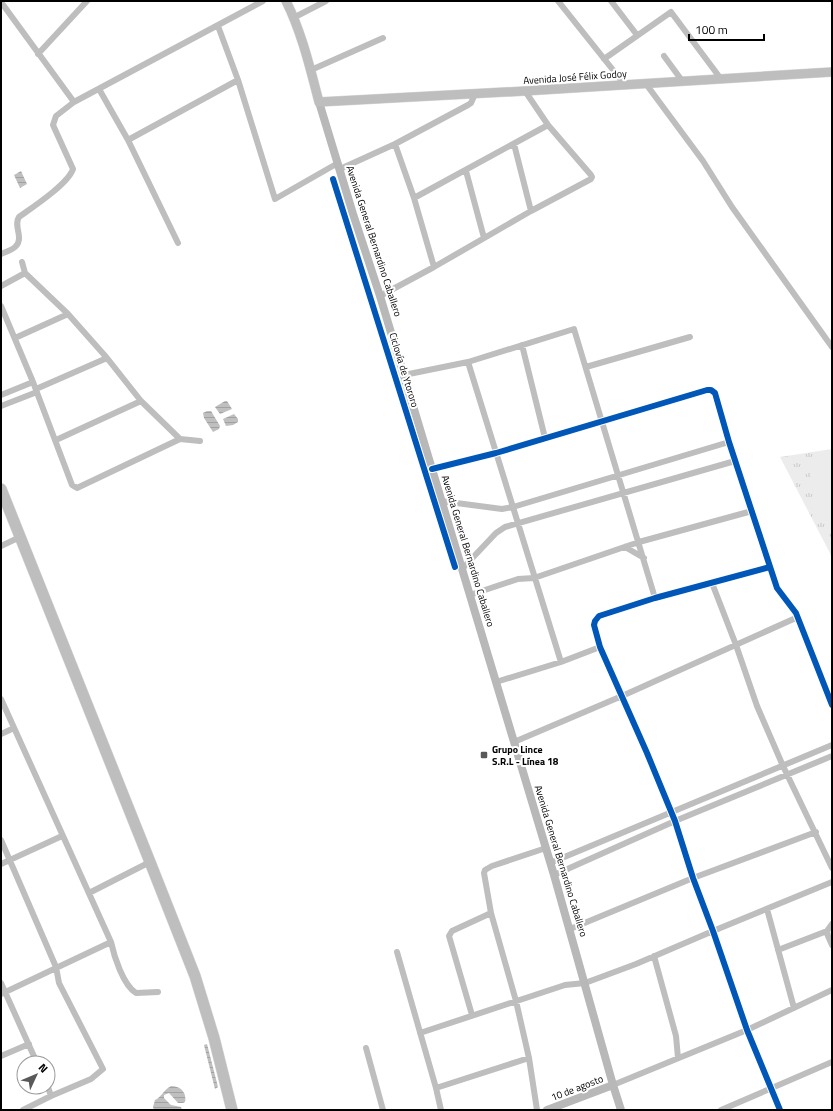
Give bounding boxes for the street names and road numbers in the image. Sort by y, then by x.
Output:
street label: Avenida José Félix Godoy [523,66,627,88]
street label: Avenida General Bernardino Caballero [342,164,406,318]
street label: Ciclovía de Ytororo [385,331,423,409]
street label: Avenida General Bernardino Caballero [438,473,498,629]
street label: Avenida General Bernardino Caballero [531,783,591,939]
street label: 10 de agosto [549,1071,605,1105]

